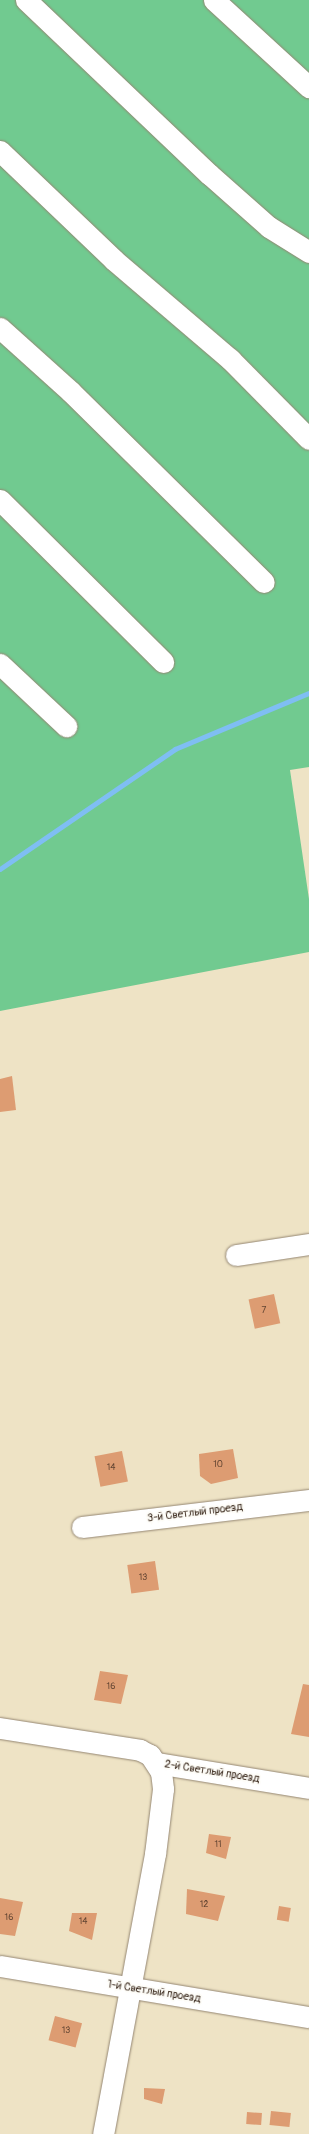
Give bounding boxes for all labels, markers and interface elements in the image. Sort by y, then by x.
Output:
house number: 7 [262,1306,266,1316]
house number: 10 [213,1460,223,1470]
house number: 14 [107,1463,115,1473]
street label: 3-й Светлый проезд [146,1501,244,1525]
house number: 13 [139,1573,147,1583]
house number: 16 [107,1682,115,1692]
street label: 2-й Светлый проезд [163,1758,261,1786]
house number: 11 [214,1840,222,1850]
house number: 12 [200,1900,208,1910]
house number: 16 [5,1913,13,1923]
house number: 14 [79,1917,87,1927]
street label: 1-й Светлый проезд [106,1978,202,2006]
house number: 13 [62,2026,70,2036]

